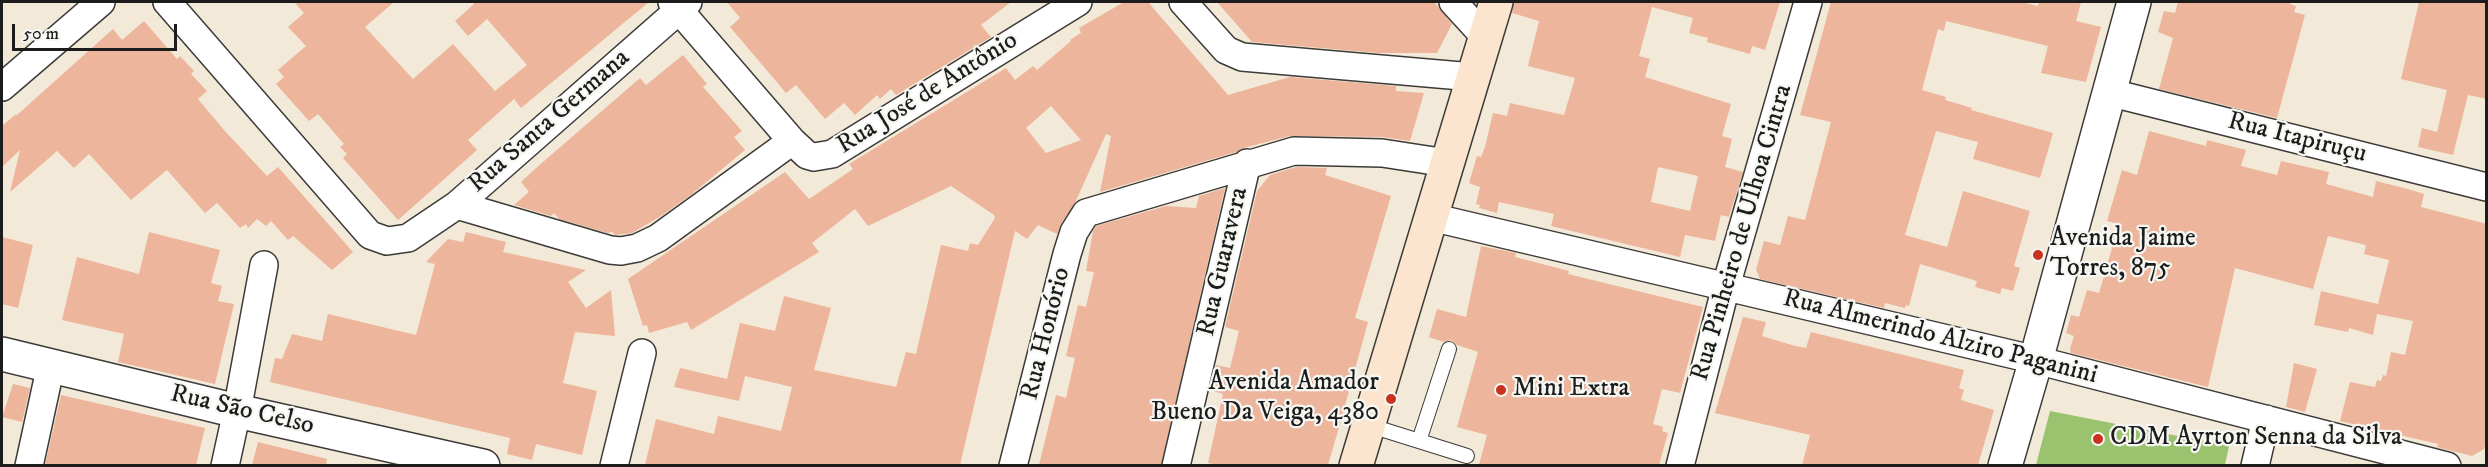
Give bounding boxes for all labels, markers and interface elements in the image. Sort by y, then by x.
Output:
scale bar [15,12,180,50]
text: 50 m [23,23,59,45]
street label: Rua José de Antônio [832,26,1024,162]
street label: Rua Santa Germana [463,44,637,200]
street label: Rua Pinheiro de Ulhoa Cintra [1686,81,1800,385]
street label: Rua Itapiruçu [2224,107,2370,171]
street label: Rua Guaravera [1192,185,1256,339]
place label: Avenida Jaime Torres, 875 [2050,224,2196,286]
marker: Avenida Jaime Torres, 875 [2031,248,2045,262]
street label: Rua Honório [1015,264,1079,404]
street label: Rua Almerindo Alziro Paganini [1780,284,2100,392]
place label: Avenida Amador Bueno Da Veiga, 4380 [1151,368,1379,430]
place label: Mini Extra [1513,374,1630,406]
street label: Rua São Celso [167,379,317,443]
marker: Mini Extra [1494,383,1508,397]
marker: Avenida Amador Bueno Da Veiga, 4380 [1384,392,1398,406]
place label: CDM Ayrton Senna da Silva [2110,423,2402,455]
marker: CDM Ayrton Senna da Silva [2091,432,2105,446]

